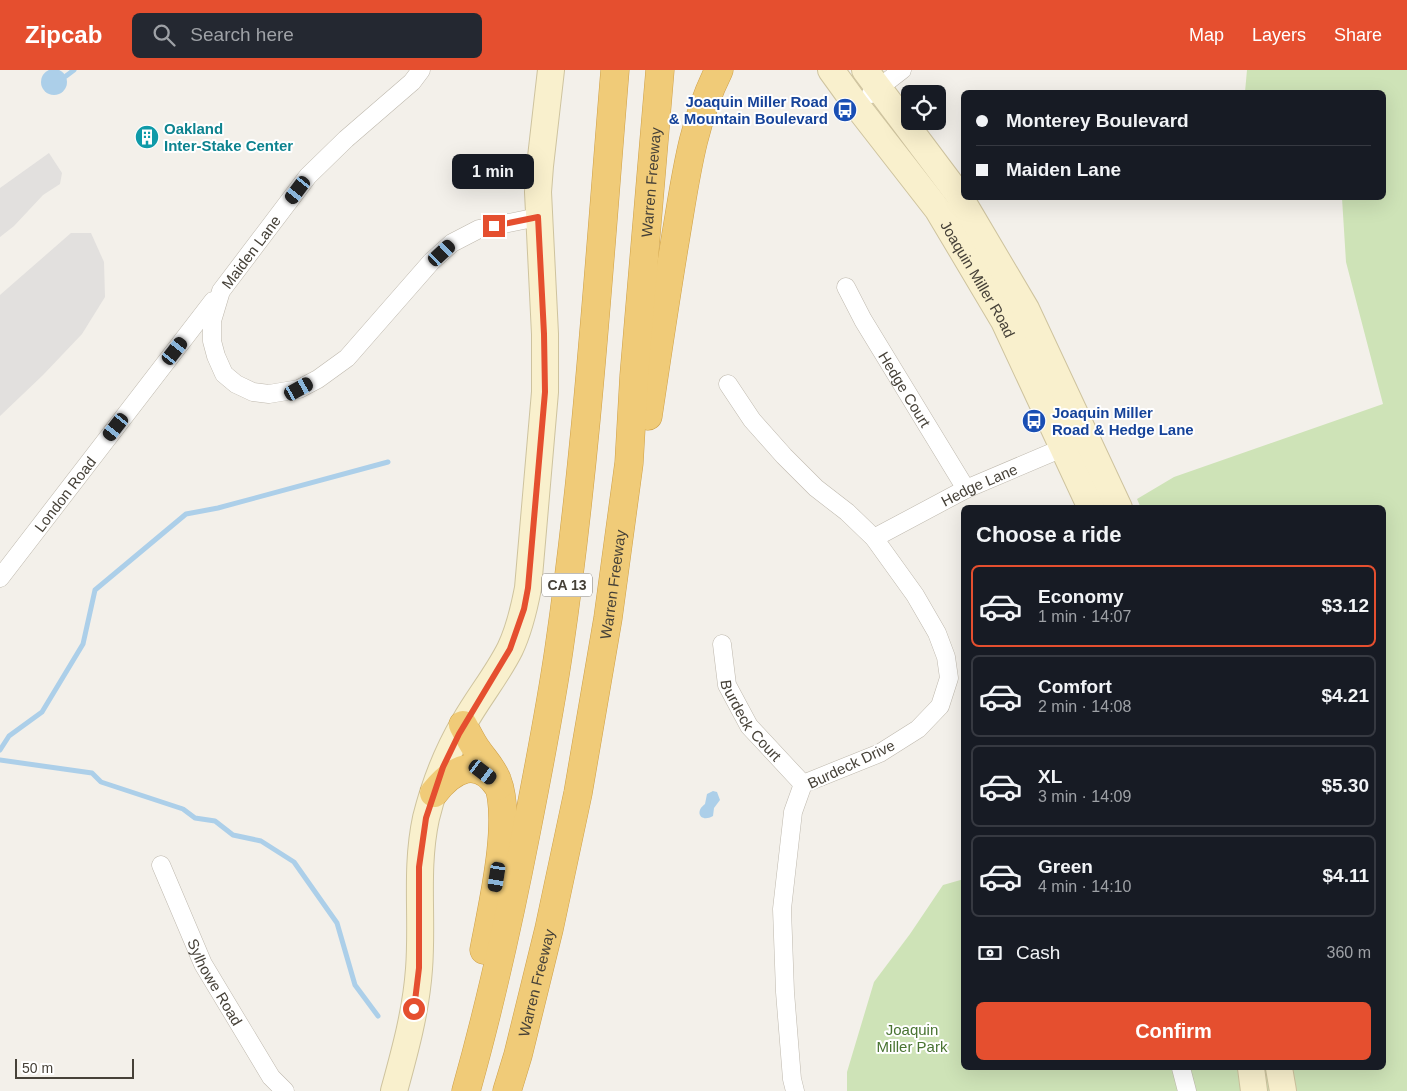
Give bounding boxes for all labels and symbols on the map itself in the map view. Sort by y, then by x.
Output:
place label: Joaquin Miller Road & Mountain Boulevard [669,93,828,127]
bus stop icon: Joaquin Miller Road & Mountain Boulevard [832,97,858,123]
place label: Oakland Inter-Stake Center [164,120,293,154]
building icon: Oakland Inter-Stake Center [134,124,160,150]
street label: Warren Freeway [637,126,664,238]
callout: 1 min [453,154,535,188]
car [282,174,313,206]
street label: Maiden Lane [218,212,284,292]
route end [483,215,505,237]
street label: Joaquin Miller Road [938,217,1019,340]
car [425,237,458,269]
car [159,335,190,367]
street label: Hedge Court [876,348,935,431]
car [282,375,315,403]
place label: Joaquin Miller Road & Hedge Lane [1052,404,1194,438]
bus stop icon: Joaquin Miller Road & Hedge Lane [1021,408,1047,434]
car [100,411,131,443]
street label: London Road [30,453,99,535]
street label: Hedge Lane [938,460,1020,509]
street label: Warren Freeway [596,528,628,640]
road number: CA 13 [542,574,592,596]
street label: Burdeck Court [718,679,786,765]
street label: Burdeck Drive [805,736,897,792]
car [466,757,499,787]
car [487,861,506,893]
street label: Warren Freeway [514,927,557,1038]
street label: Sylhowe Road [185,936,246,1028]
route start [403,998,425,1020]
park label: Joaquin Miller Park [877,1021,948,1055]
scale bar [15,1056,134,1079]

